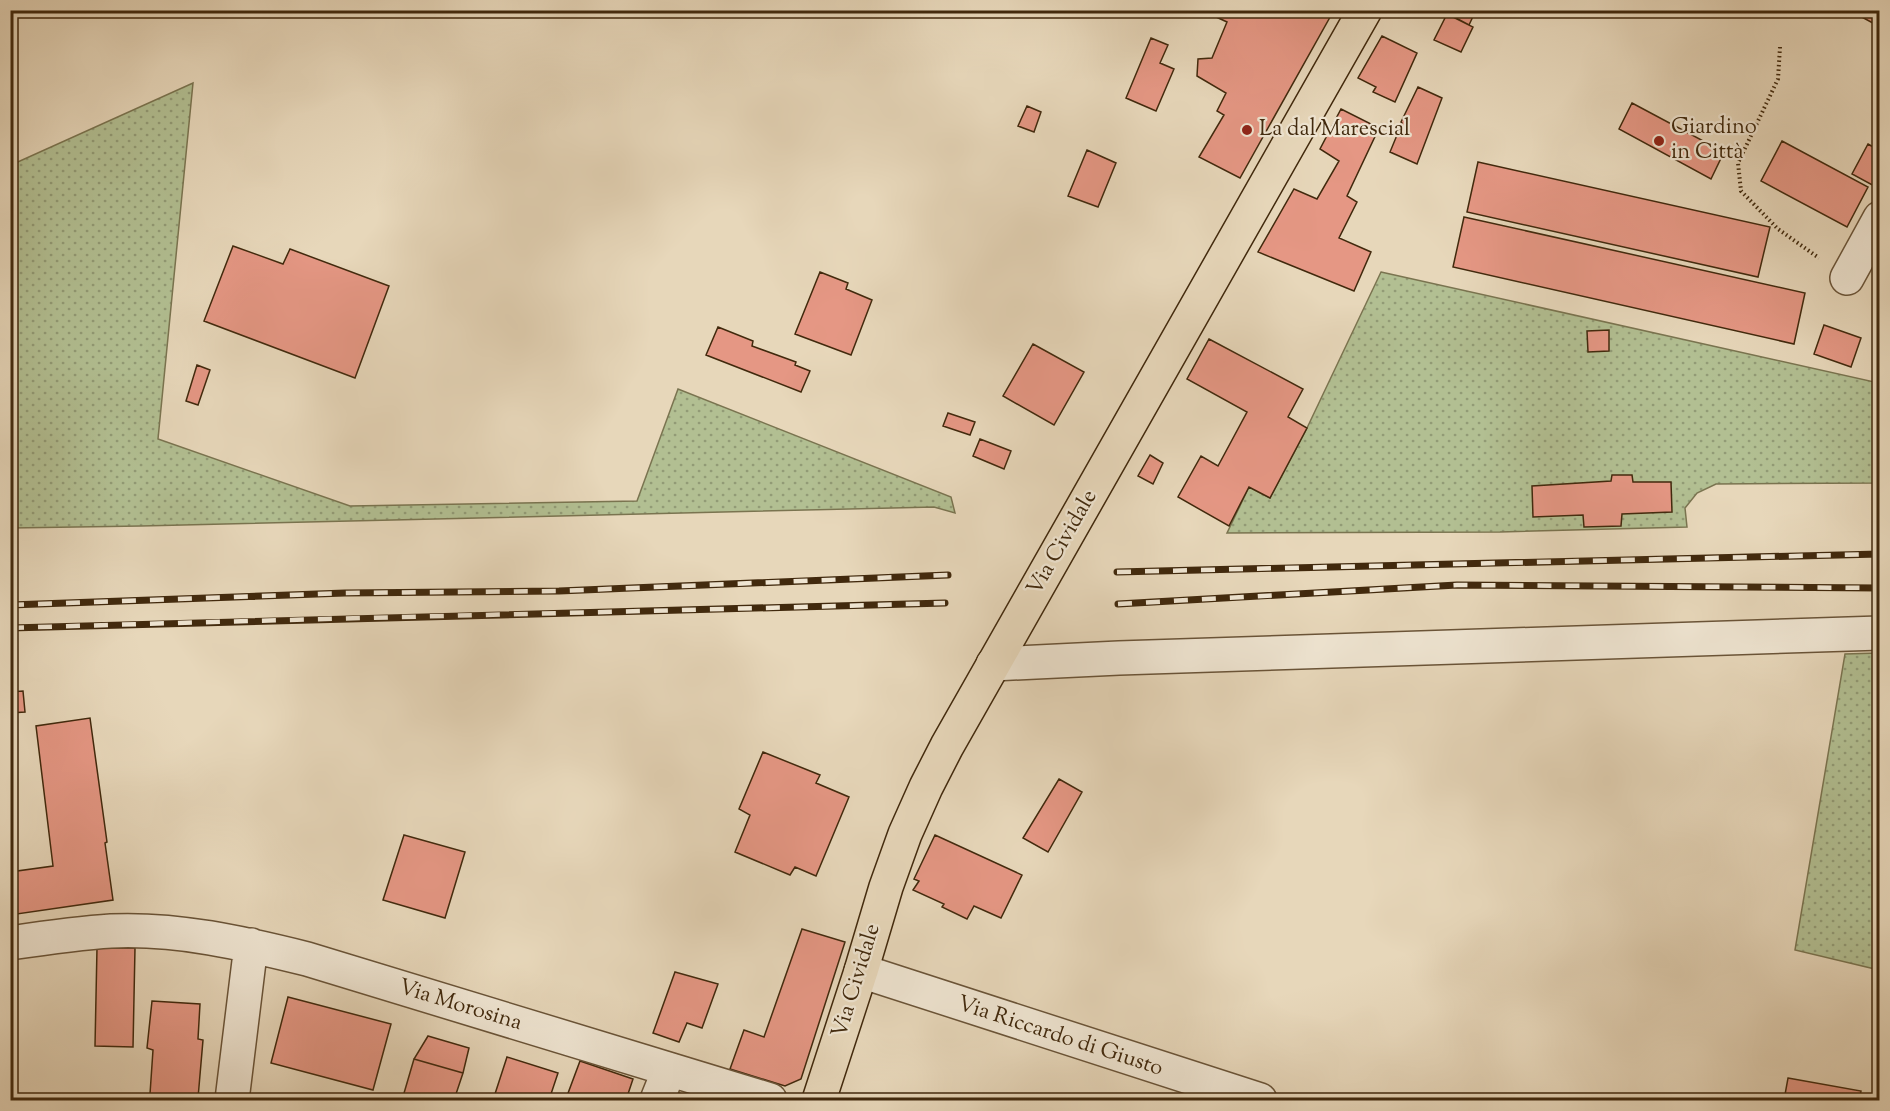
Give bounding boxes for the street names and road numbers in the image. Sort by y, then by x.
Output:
street label: Via Cividale [1020,484,1106,602]
street label: Via Cividale [825,920,889,1042]
street label: Via Morosina [394,972,526,1040]
street label: Via Riccardo di Giusto [953,989,1167,1085]

